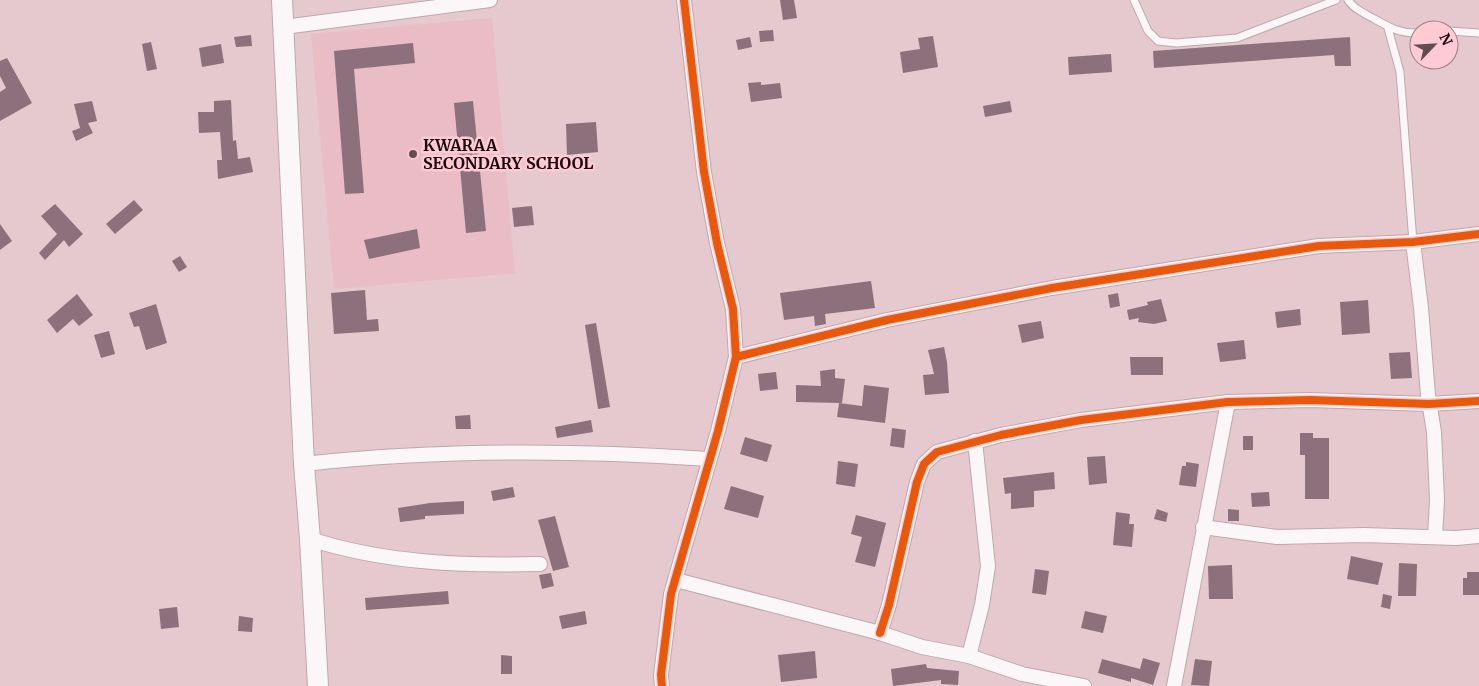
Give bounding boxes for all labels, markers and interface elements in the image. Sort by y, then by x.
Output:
north arrow [1409,20,1459,70]
text: N [1435,31,1456,48]
place label: KWARAA SECONDARY SCHOOL [423,135,593,173]
marker: KWARAA SECONDARY SCHOOL [407,148,419,160]

